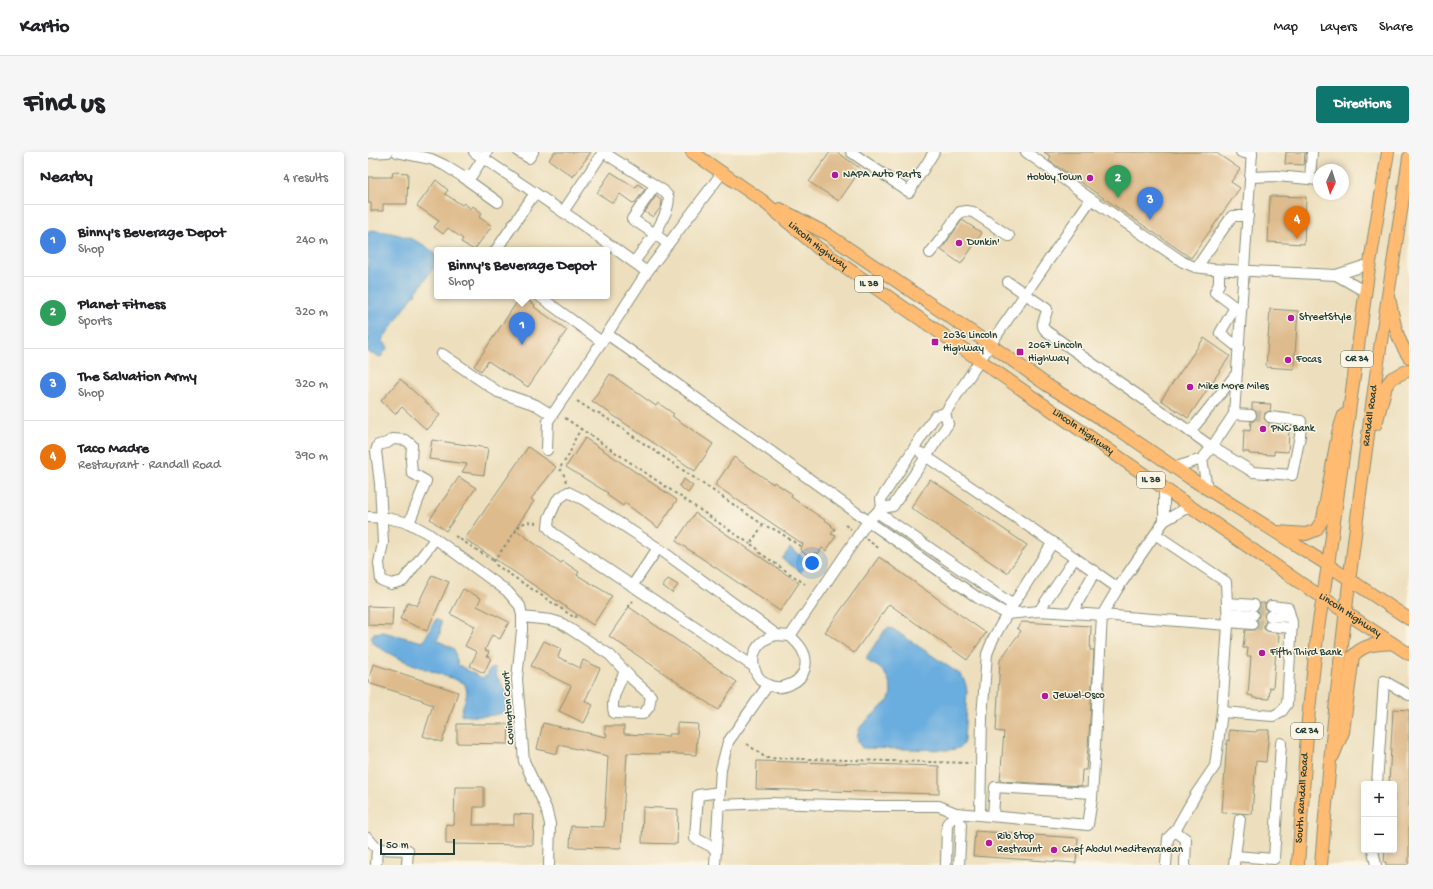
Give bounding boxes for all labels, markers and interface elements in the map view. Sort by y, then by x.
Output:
text: Kartio [20,16,69,39]
text: Map [1274,19,1298,36]
text: Layers [1320,19,1357,36]
text: Share [1379,19,1413,36]
button: Directions [1316,86,1409,123]
text: Find us [24,88,104,121]
north arrow [1313,164,1349,200]
pin: 2 [1105,165,1131,198]
text: Nearby [40,168,93,188]
place label: NAPA Auto Parts [843,169,922,181]
marker: NAPA Auto Parts [830,170,840,180]
text: 4 results [284,171,328,186]
place label: Hobby Town [1027,172,1083,184]
marker: Hobby Town [1085,173,1095,183]
pin: 3 [1137,187,1163,220]
pin: 4 [1284,206,1310,239]
street label: Lincoln Highway [785,219,850,273]
text: Binny's Beverage Depot [78,224,225,242]
text: 1 [50,233,56,248]
text: 240 m [296,233,328,248]
place label: Dunkin' [966,237,1000,249]
marker: Dunkin' [954,238,964,248]
text: Shop [78,242,104,257]
popup [434,247,610,299]
text: Binny's Beverage Depot [448,257,596,275]
text: Shop [448,275,474,290]
road number: IL 38 [855,276,883,292]
text: Planet Fitness [78,296,165,314]
text: 2 [50,305,56,320]
text: 320 m [295,305,328,320]
pin: 1 [509,312,535,345]
place label: StreetStyle [1299,312,1352,324]
marker: StreetStyle [1286,313,1296,323]
text: Sports [78,314,112,329]
place label: 2036 Lincoln Highway [943,330,998,355]
marker: 2036 Lincoln Highway [930,337,940,347]
place label: 2067 Lincoln Highway [1028,340,1083,365]
marker: 2067 Lincoln Highway [1015,347,1025,357]
road number: CR 34 [1341,351,1373,367]
place label: Focas [1295,354,1322,366]
marker: Focas [1283,355,1293,365]
text: The Salvation Army [78,368,197,386]
text: 3 [50,377,56,392]
text: 320 m [295,377,328,392]
place label: Mike More Miles [1198,381,1270,393]
marker: Mike More Miles [1185,382,1195,392]
street label: Randall Road [1360,383,1381,447]
text: Shop [78,386,104,401]
street label: Lincoln Highway [1050,406,1116,458]
place label: PNC Bank [1270,423,1316,435]
marker: PNC Bank [1258,424,1268,434]
text: Taco Madre [78,440,149,458]
text: 4 [50,449,56,464]
text: 390 m [295,449,328,464]
text: Restaurant · Randall Road [78,458,221,473]
road number: IL 38 [1137,472,1165,488]
your location [802,553,822,573]
street label: Lincoln Highway [1316,590,1384,640]
place label: Fifth Third Bank [1269,646,1343,659]
marker: Fifth Third Bank [1257,648,1267,658]
street label: Covington Court [500,669,518,745]
place label: Jewel-Osco [1053,690,1105,702]
marker: Jewel-Osco [1040,691,1050,701]
road number: CR 34 [1291,723,1323,739]
street label: South Randall Road [1294,751,1312,844]
map controls [1361,781,1397,853]
button: + [1361,781,1397,817]
button: − [1361,817,1397,853]
place label: Rib Stop Restraunt [997,831,1043,856]
scale bar [380,837,455,856]
marker: Rib Stop Restraunt [984,838,994,848]
text: 50 m [386,840,408,852]
place label: Chef Abdul Mediterranean [1062,843,1184,856]
marker: Chef Abdul Mediterranean [1049,845,1059,855]

